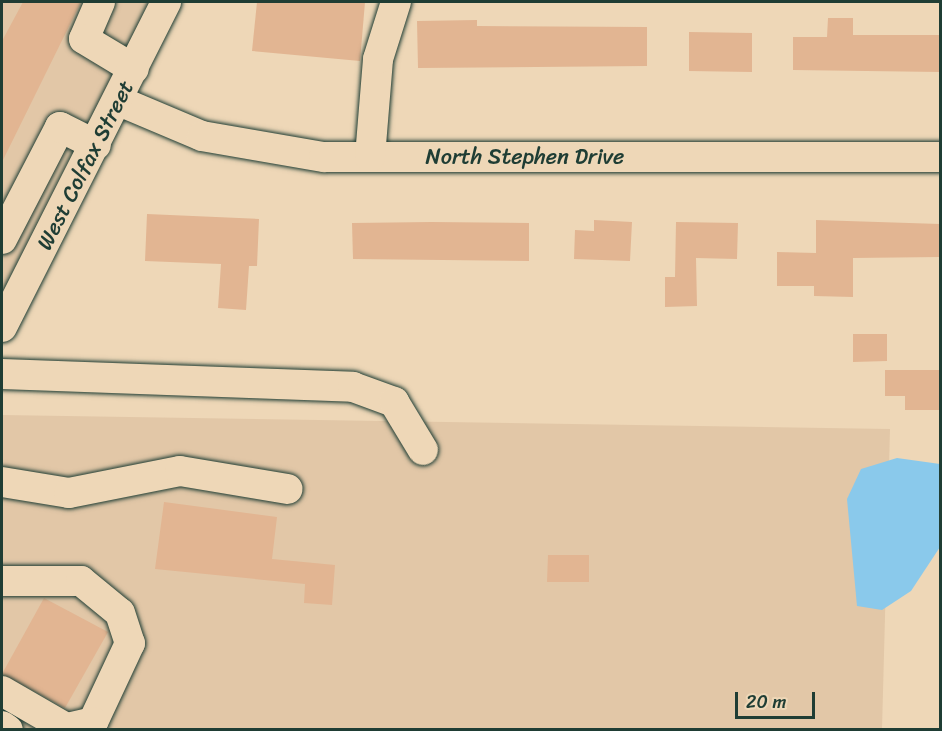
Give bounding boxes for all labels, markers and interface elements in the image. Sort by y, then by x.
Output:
street label: West Colfax Street [31,76,139,254]
street label: North Stephen Drive [426,144,624,170]
scale bar [738,680,818,718]
text: 20 m [746,686,786,718]

